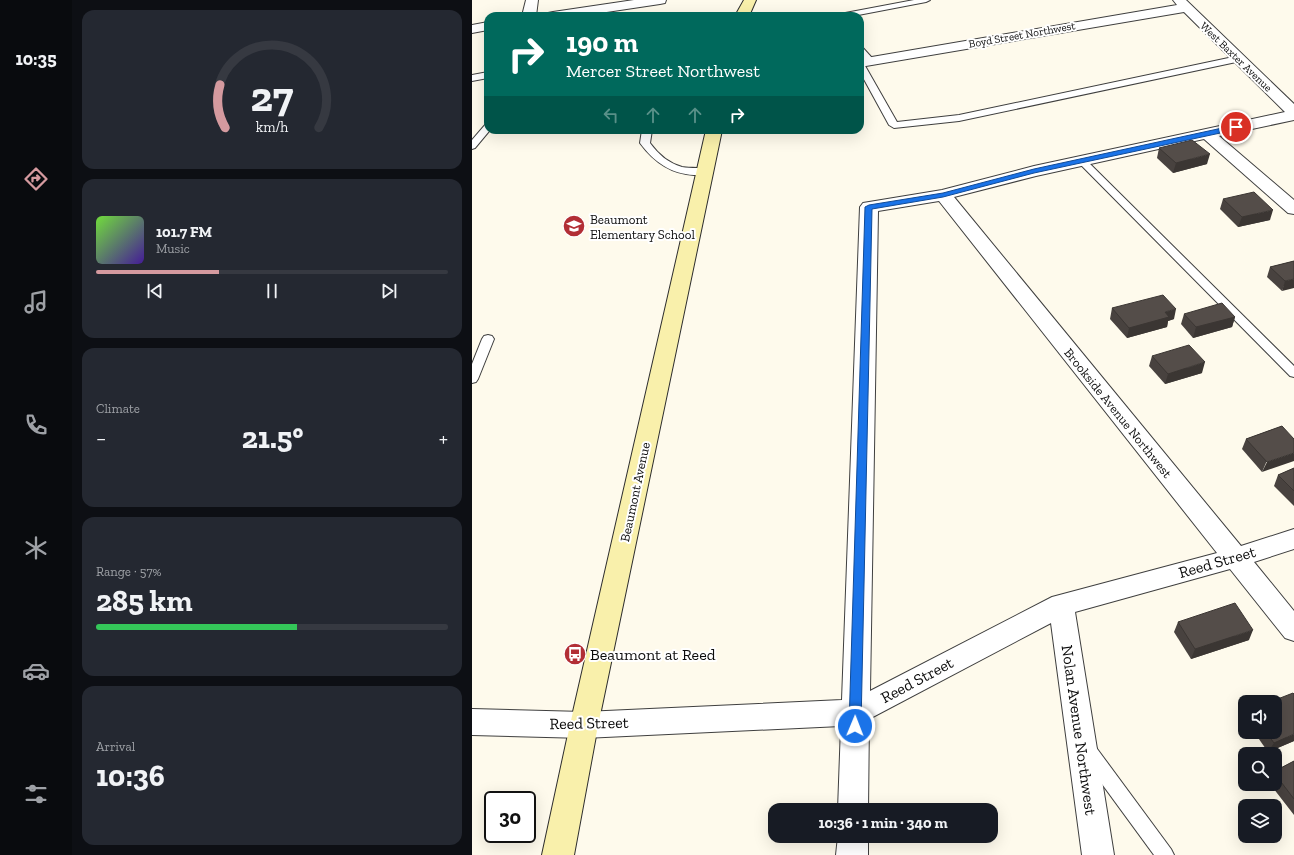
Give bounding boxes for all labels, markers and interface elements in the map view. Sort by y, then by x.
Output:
street label: Boyd Street Northwest [968,19,1077,51]
street label: West Baxter Avenue [1197,19,1275,95]
text: 190 m [566,26,638,59]
icon: right [500,28,552,80]
text: 10:35 [15,48,57,70]
text: Mercer Street Northwest [566,60,760,82]
text: 27 [251,71,294,121]
icon: left [600,104,622,126]
icon: ahead [642,104,664,126]
icon: ahead [684,104,706,126]
icon: right [726,104,748,126]
pin [1219,110,1253,144]
icon: arrive [1225,116,1247,138]
text: km/h [256,118,288,135]
icon: directions [22,165,50,193]
place label: Beaumont Elementary School [590,212,695,242]
school or university icon: Beaumont Elementary School [561,213,587,239]
text: 101.7 FM [156,223,212,241]
text: Music [156,241,190,256]
icon: previous [144,280,166,302]
icon: pause [261,280,283,302]
icon: next [378,280,400,302]
icon: music [22,288,50,316]
street label: Brookside Avenue Northwest [1061,345,1175,481]
text: Climate [96,401,140,416]
icon: phone [22,411,50,439]
text: 21.5° [242,420,303,456]
text: − [96,425,106,452]
text: + [439,425,448,452]
street label: Beaumont Avenue [617,441,653,543]
icon: climate [22,534,50,562]
street label: Reed Street [1176,542,1258,582]
text: Range · 57% [96,564,161,579]
text: 285 km [96,583,192,619]
bus stop icon: Beaumont at Reed [562,641,588,667]
street label: Nolan Avenue Northwest [1058,644,1100,816]
place label: Beaumont at Reed [590,645,716,664]
street label: Reed Street [878,653,957,707]
icon: car [22,657,50,685]
map controls [1238,695,1282,843]
button: sound [1238,695,1282,739]
position arrow [834,705,876,747]
street label: Reed Street [549,713,629,733]
text: Arrival [96,739,135,754]
button: search [1238,747,1282,791]
text: 10:36 [96,758,165,794]
icon: filters [22,780,50,808]
speed limit sign: 30 [484,791,536,843]
button: layers [1238,799,1282,843]
text: 10:36 · 1 min · 340 m [818,814,948,832]

